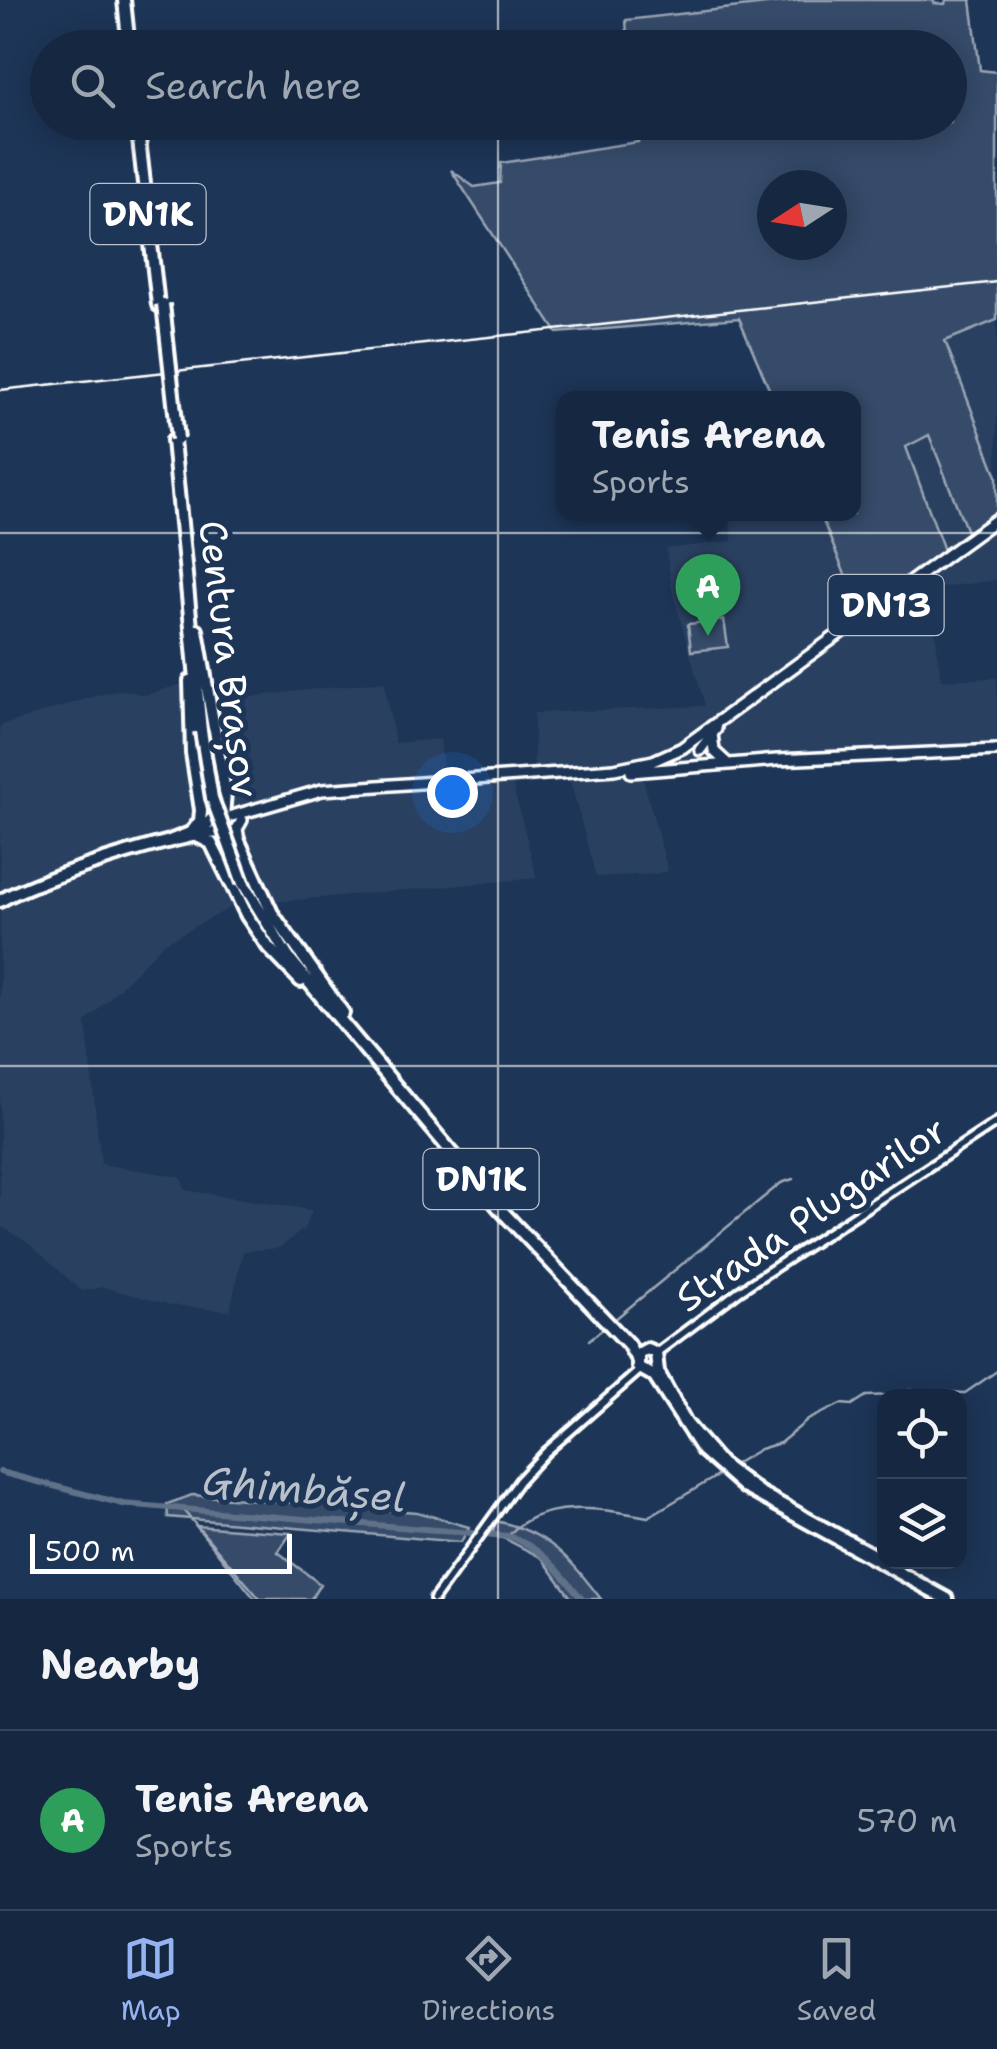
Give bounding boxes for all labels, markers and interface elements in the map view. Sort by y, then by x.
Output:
search box [30,30,967,140]
icon: search [65,58,120,113]
text: Search here [145,60,362,111]
north arrow [757,170,847,260]
road number: DN1K [90,184,206,244]
popup [556,391,861,521]
text: Tenis Arena [592,409,825,460]
text: Sports [592,460,690,503]
street label: Centura Brașov [186,517,272,801]
pin: A [676,554,740,636]
road number: DN13 [828,575,944,635]
your location [427,767,478,818]
street label: Strada Plugarilor [665,1104,956,1323]
road number: DN1K [424,1149,538,1209]
map controls [877,1389,967,1569]
button: locate [877,1389,967,1479]
water label: Ghimbășel [200,1453,408,1526]
button: layers [877,1479,967,1569]
scale bar [30,1529,292,1574]
text: 500 m [45,1532,135,1570]
text: Nearby [40,1636,200,1692]
text: Tenis Arena [135,1773,368,1824]
text: A [60,1799,85,1842]
text: 570 m [856,1799,957,1842]
text: Sports [135,1824,233,1867]
tab: Map [121,1931,181,2029]
tab: Directions [422,1931,555,2029]
tab: Saved [797,1931,876,2029]

